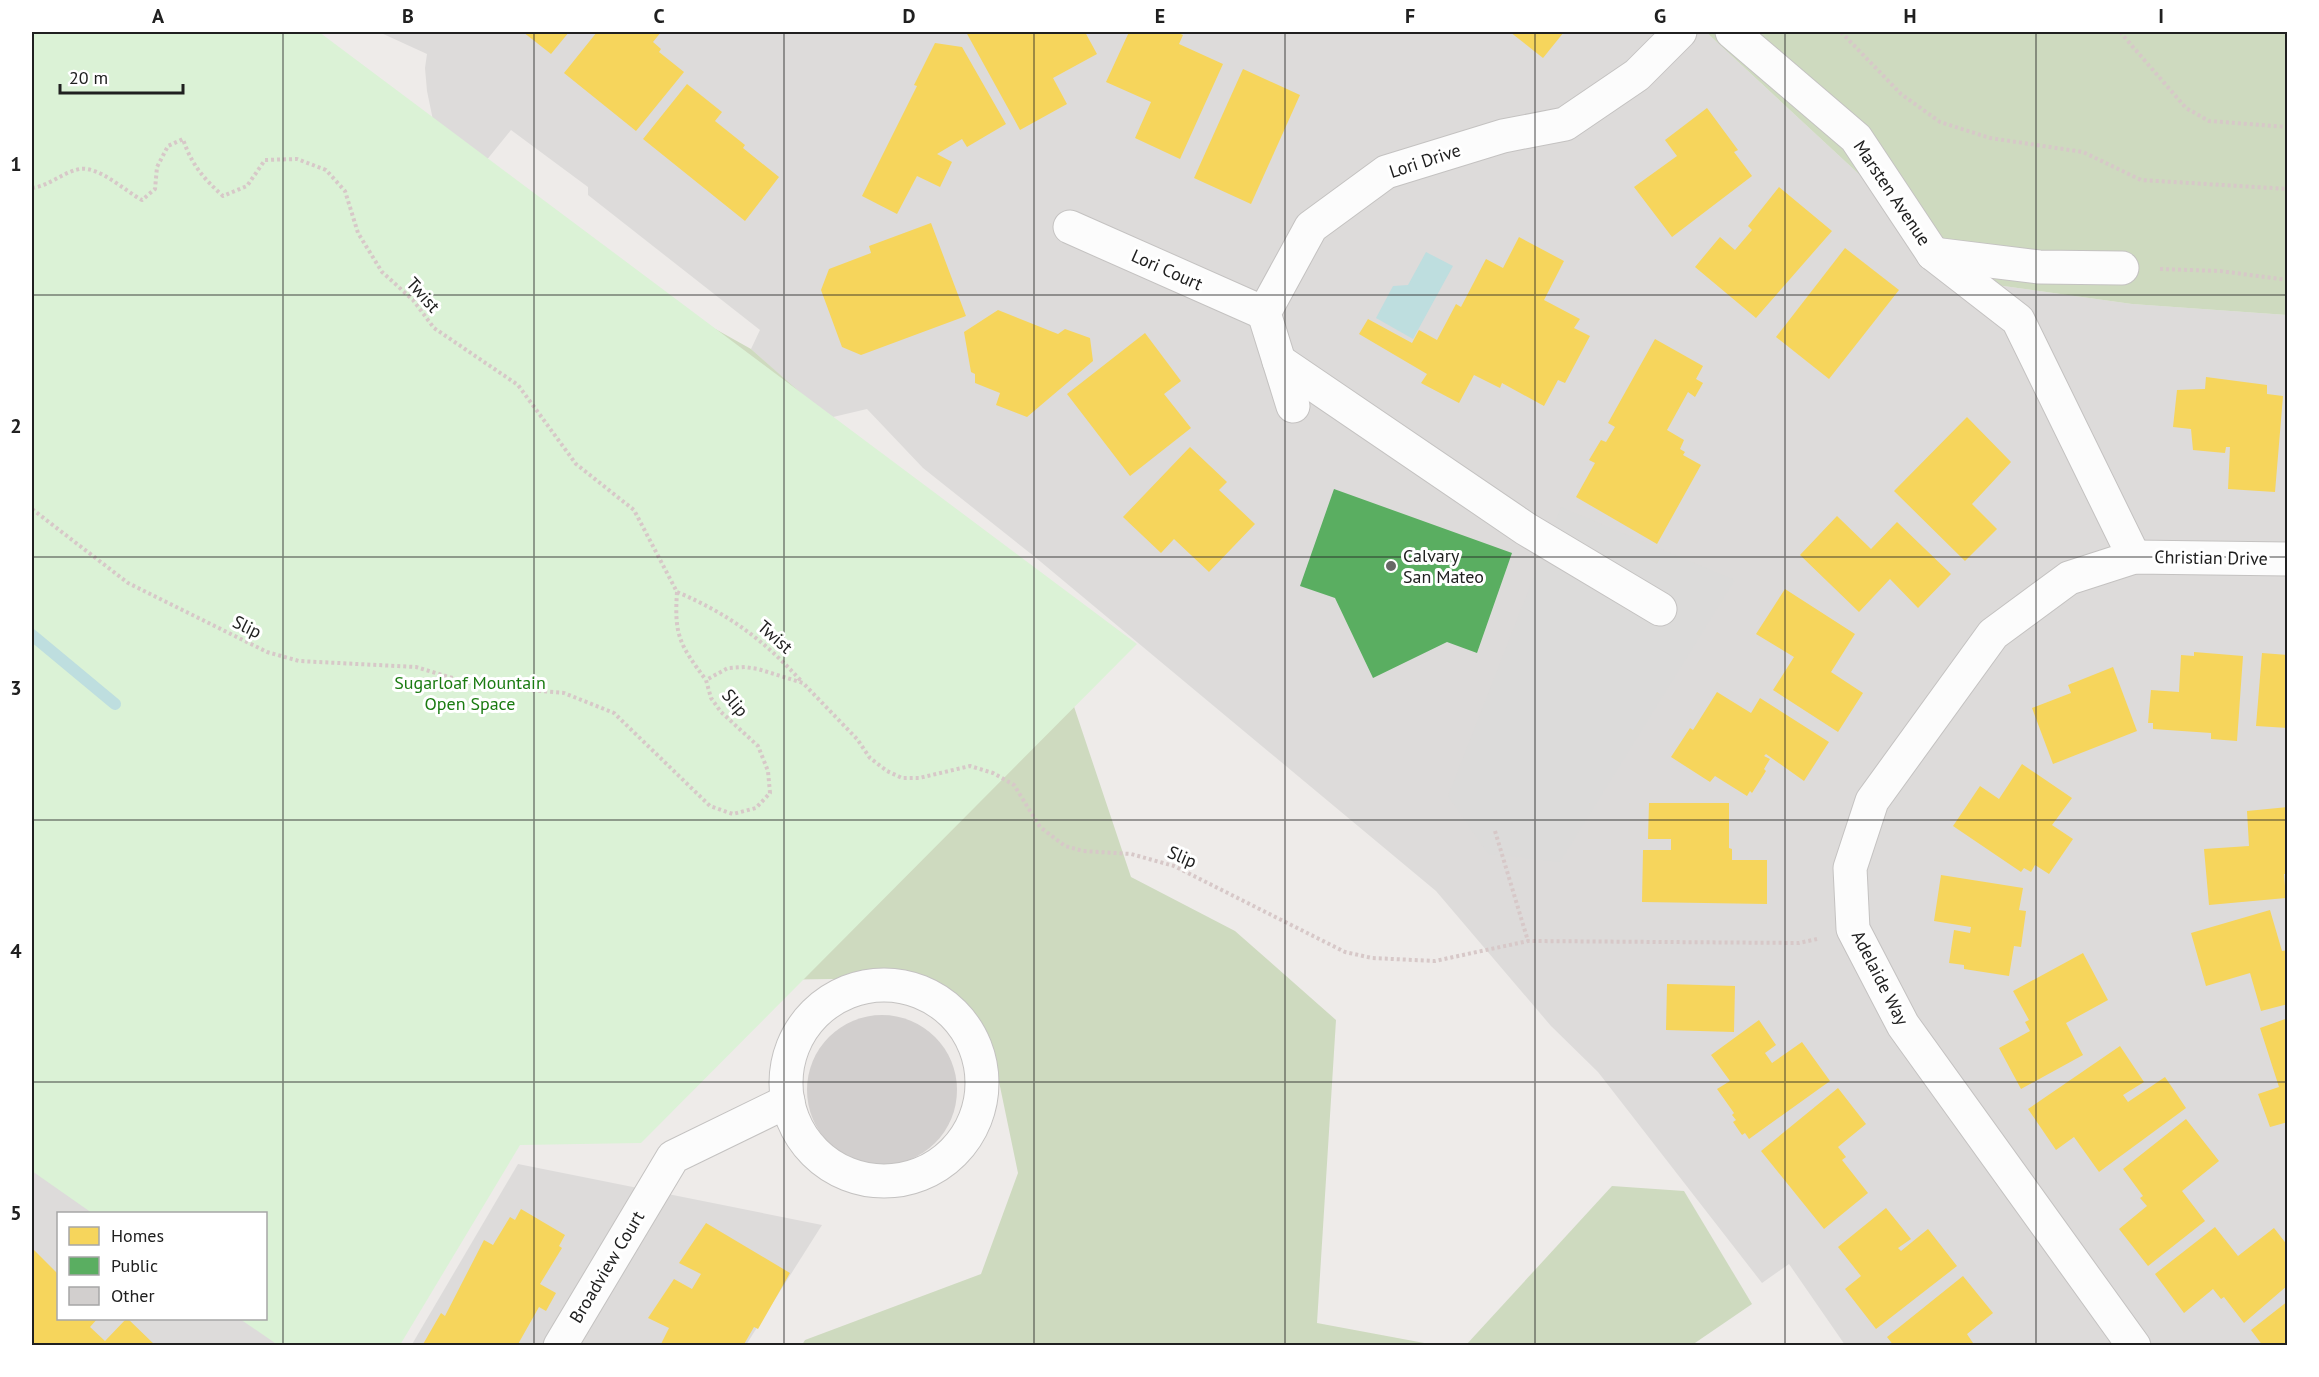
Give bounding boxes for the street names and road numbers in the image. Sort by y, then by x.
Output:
street label: Marsten Avenue [1849,136,1936,250]
street label: Lori Drive [1386,138,1464,183]
street label: Lori Court [1128,244,1206,295]
street label: Twist [402,272,445,317]
street label: Christian Drive [2154,545,2268,570]
street label: Slip [229,610,265,643]
street label: Twist [753,615,798,658]
street label: Slip [717,684,754,721]
street label: Slip [1164,840,1200,873]
street label: Adelaide Way [1847,927,1914,1029]
street label: Broadview Court [564,1207,649,1327]

